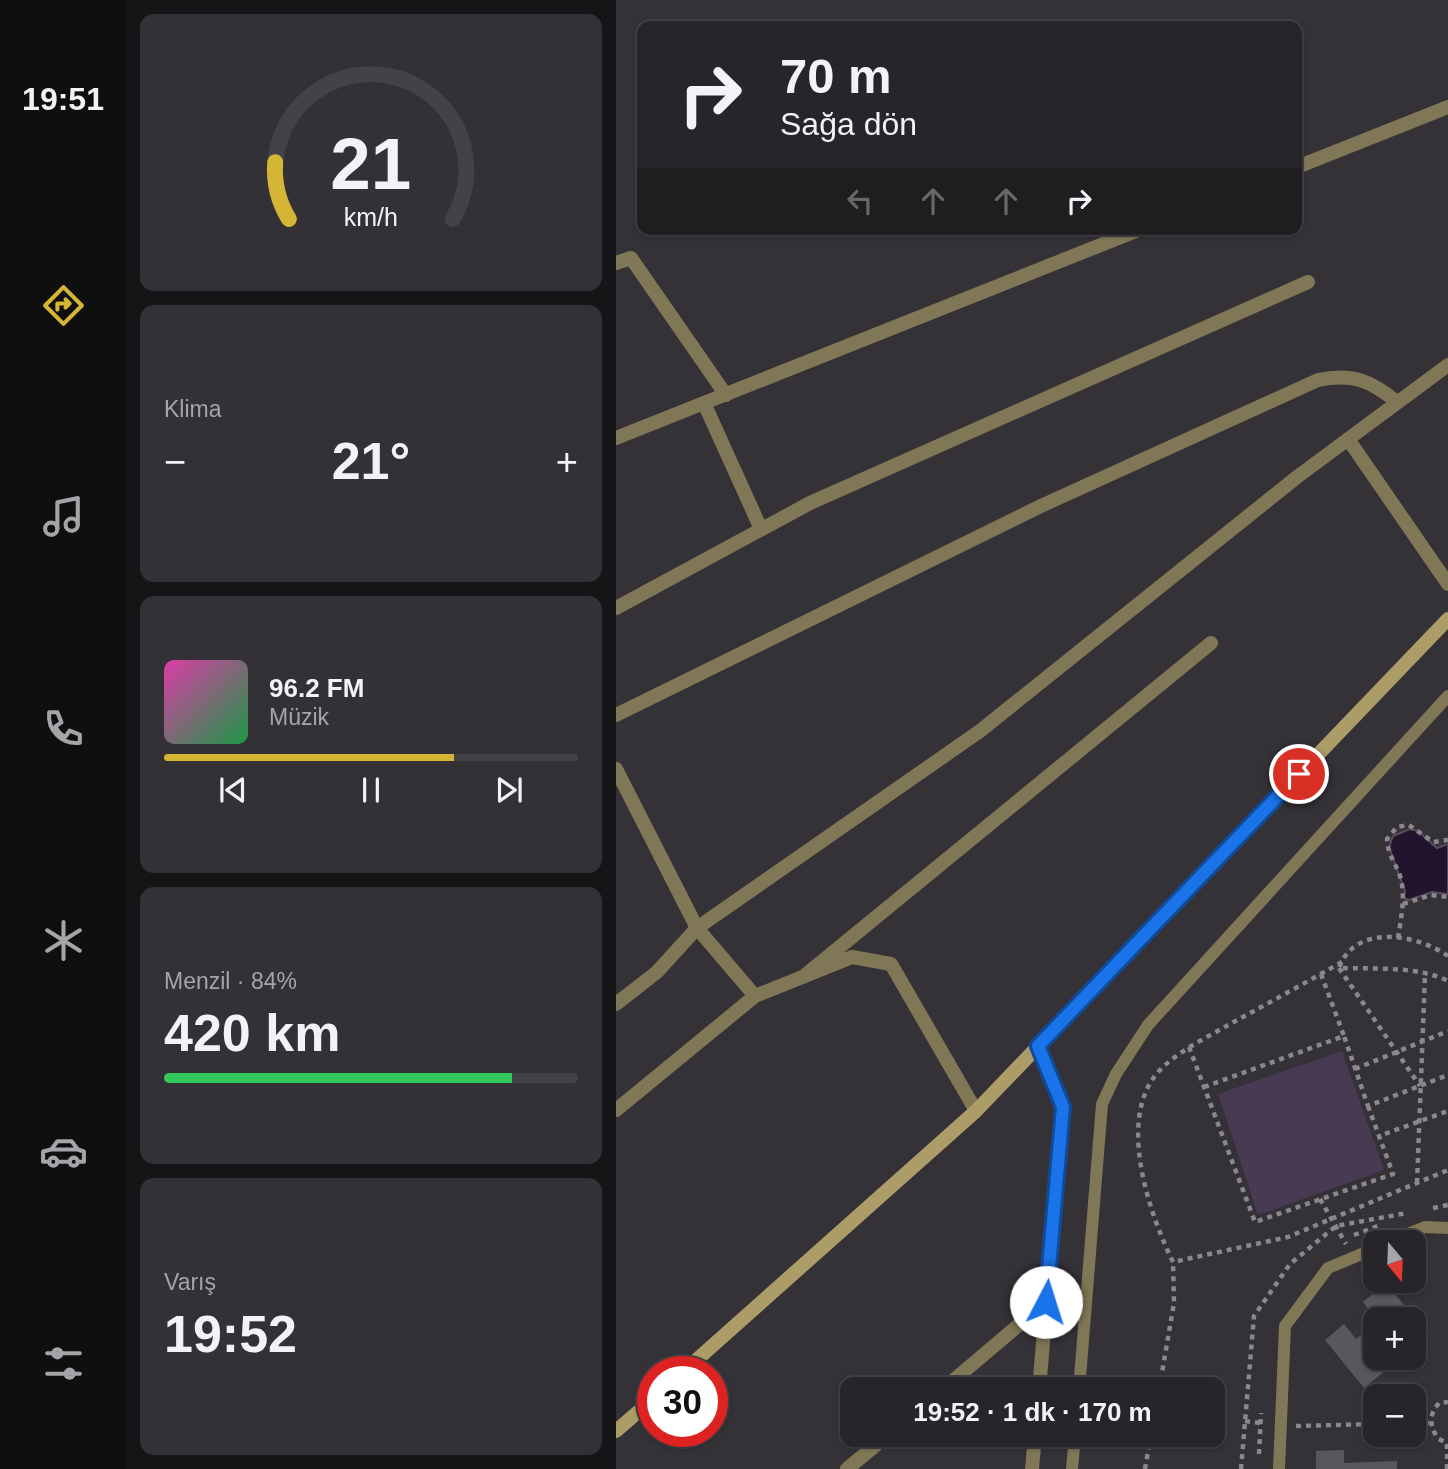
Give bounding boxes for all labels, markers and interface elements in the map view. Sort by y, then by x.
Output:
icon: right [665,49,756,140]
text: 70 m [780,49,892,103]
text: 19:51 [22,81,104,117]
text: Sağa dön [780,106,917,142]
text: 21 [331,123,411,204]
icon: left [841,182,879,220]
icon: ahead [914,182,952,220]
icon: ahead [987,182,1025,220]
icon: right [1060,182,1098,220]
text: km/h [344,202,398,230]
icon: directions [39,281,88,330]
text: Klima [164,396,222,422]
text: 21° [332,432,410,490]
text: − [164,441,186,483]
text: + [556,441,578,483]
icon: music [39,492,88,541]
text: 96.2 FM [269,673,364,703]
icon: phone [39,704,88,753]
text: Müzik [269,704,329,730]
pin [1269,744,1329,804]
icon: arrive [1280,755,1318,793]
icon: previous [214,771,252,809]
icon: pause [352,771,390,809]
icon: next [490,771,528,809]
icon: climate [39,916,88,965]
text: Menzil · 84% [164,968,297,994]
text: 420 km [164,1004,340,1062]
icon: car [39,1127,88,1176]
north arrow [1363,1230,1426,1293]
map controls [1363,1230,1426,1447]
position arrow [1009,1265,1083,1339]
text: Varış [164,1269,216,1295]
text: 19:52 [164,1305,297,1363]
button: + [1363,1307,1426,1370]
icon: filters [39,1339,88,1388]
speed limit sign: 30 [637,1356,728,1447]
button: − [1363,1384,1426,1447]
text: 19:52 · 1 dk · 170 m [913,1397,1152,1427]

